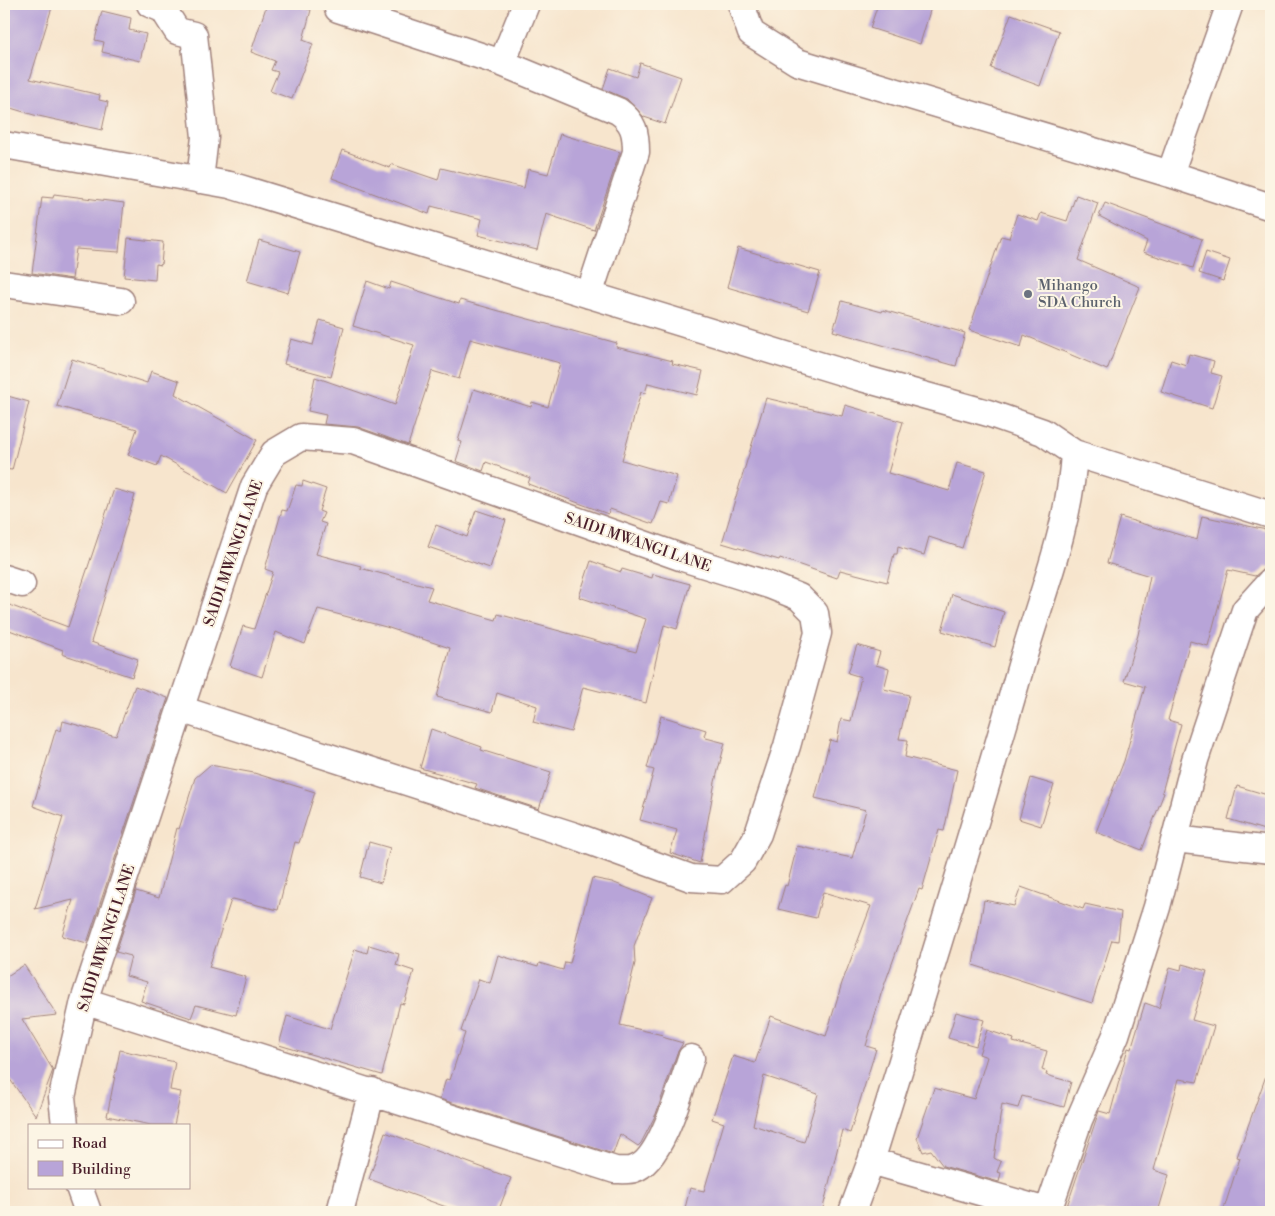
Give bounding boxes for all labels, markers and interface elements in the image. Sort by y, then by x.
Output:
place label: Mihango SDA Church [1038,276,1121,312]
marker: Mihango SDA Church [1022,288,1034,300]
street label: SAIDI MWANGI LANE [199,477,267,629]
street label: SAIDI MWANGI LANE [562,508,714,576]
street label: SAIDI MWANGI LANE [74,862,139,1014]
legend [28,1124,190,1188]
text: Road [72,1134,107,1153]
text: Building [71,1160,131,1179]

